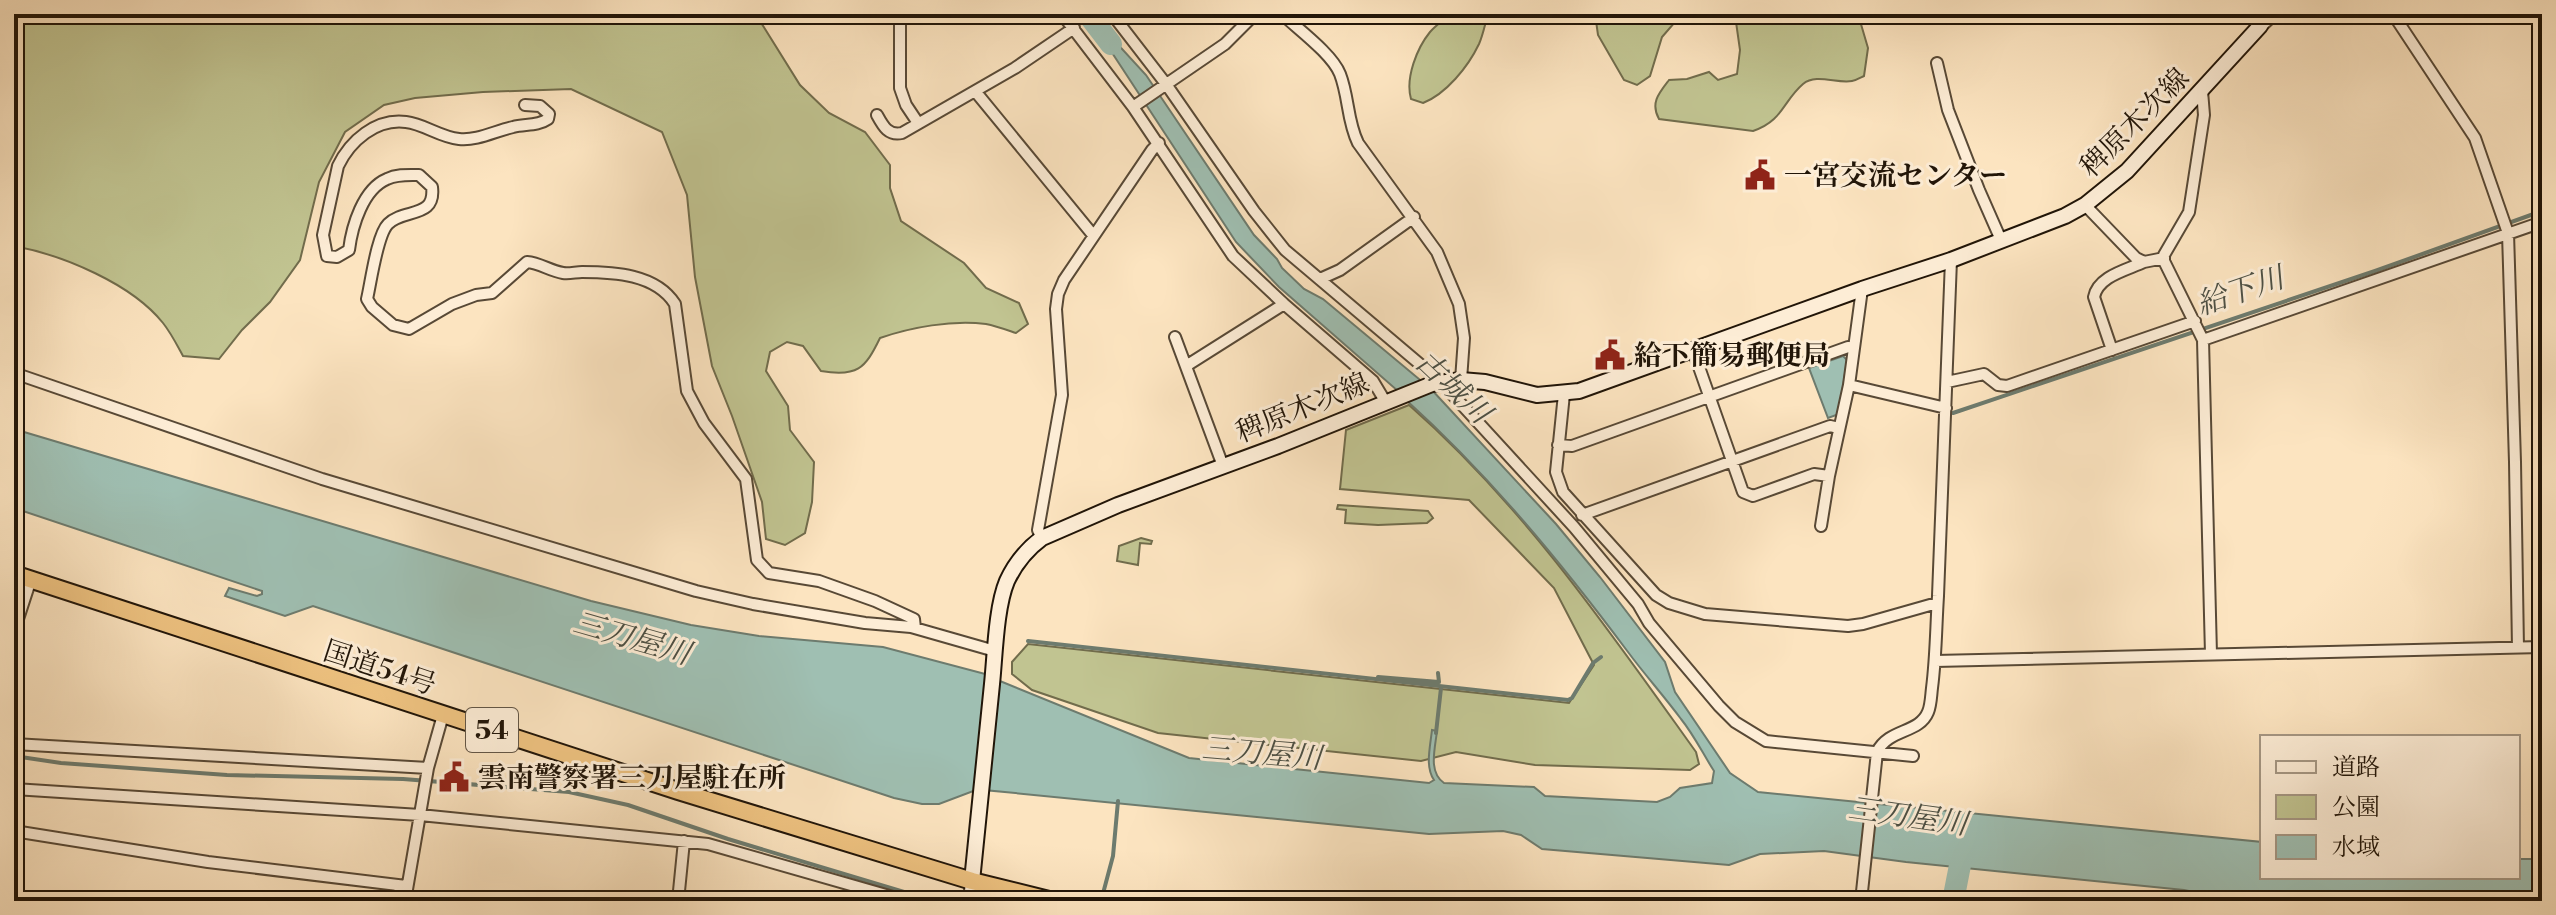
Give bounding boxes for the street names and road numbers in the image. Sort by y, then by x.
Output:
street label: 稗原木次線 [2073,61,2197,185]
street label: 稗原木次線 [1231,366,1374,451]
street label: 国道54号 [319,634,440,703]
road number: 54 [466,708,518,752]

